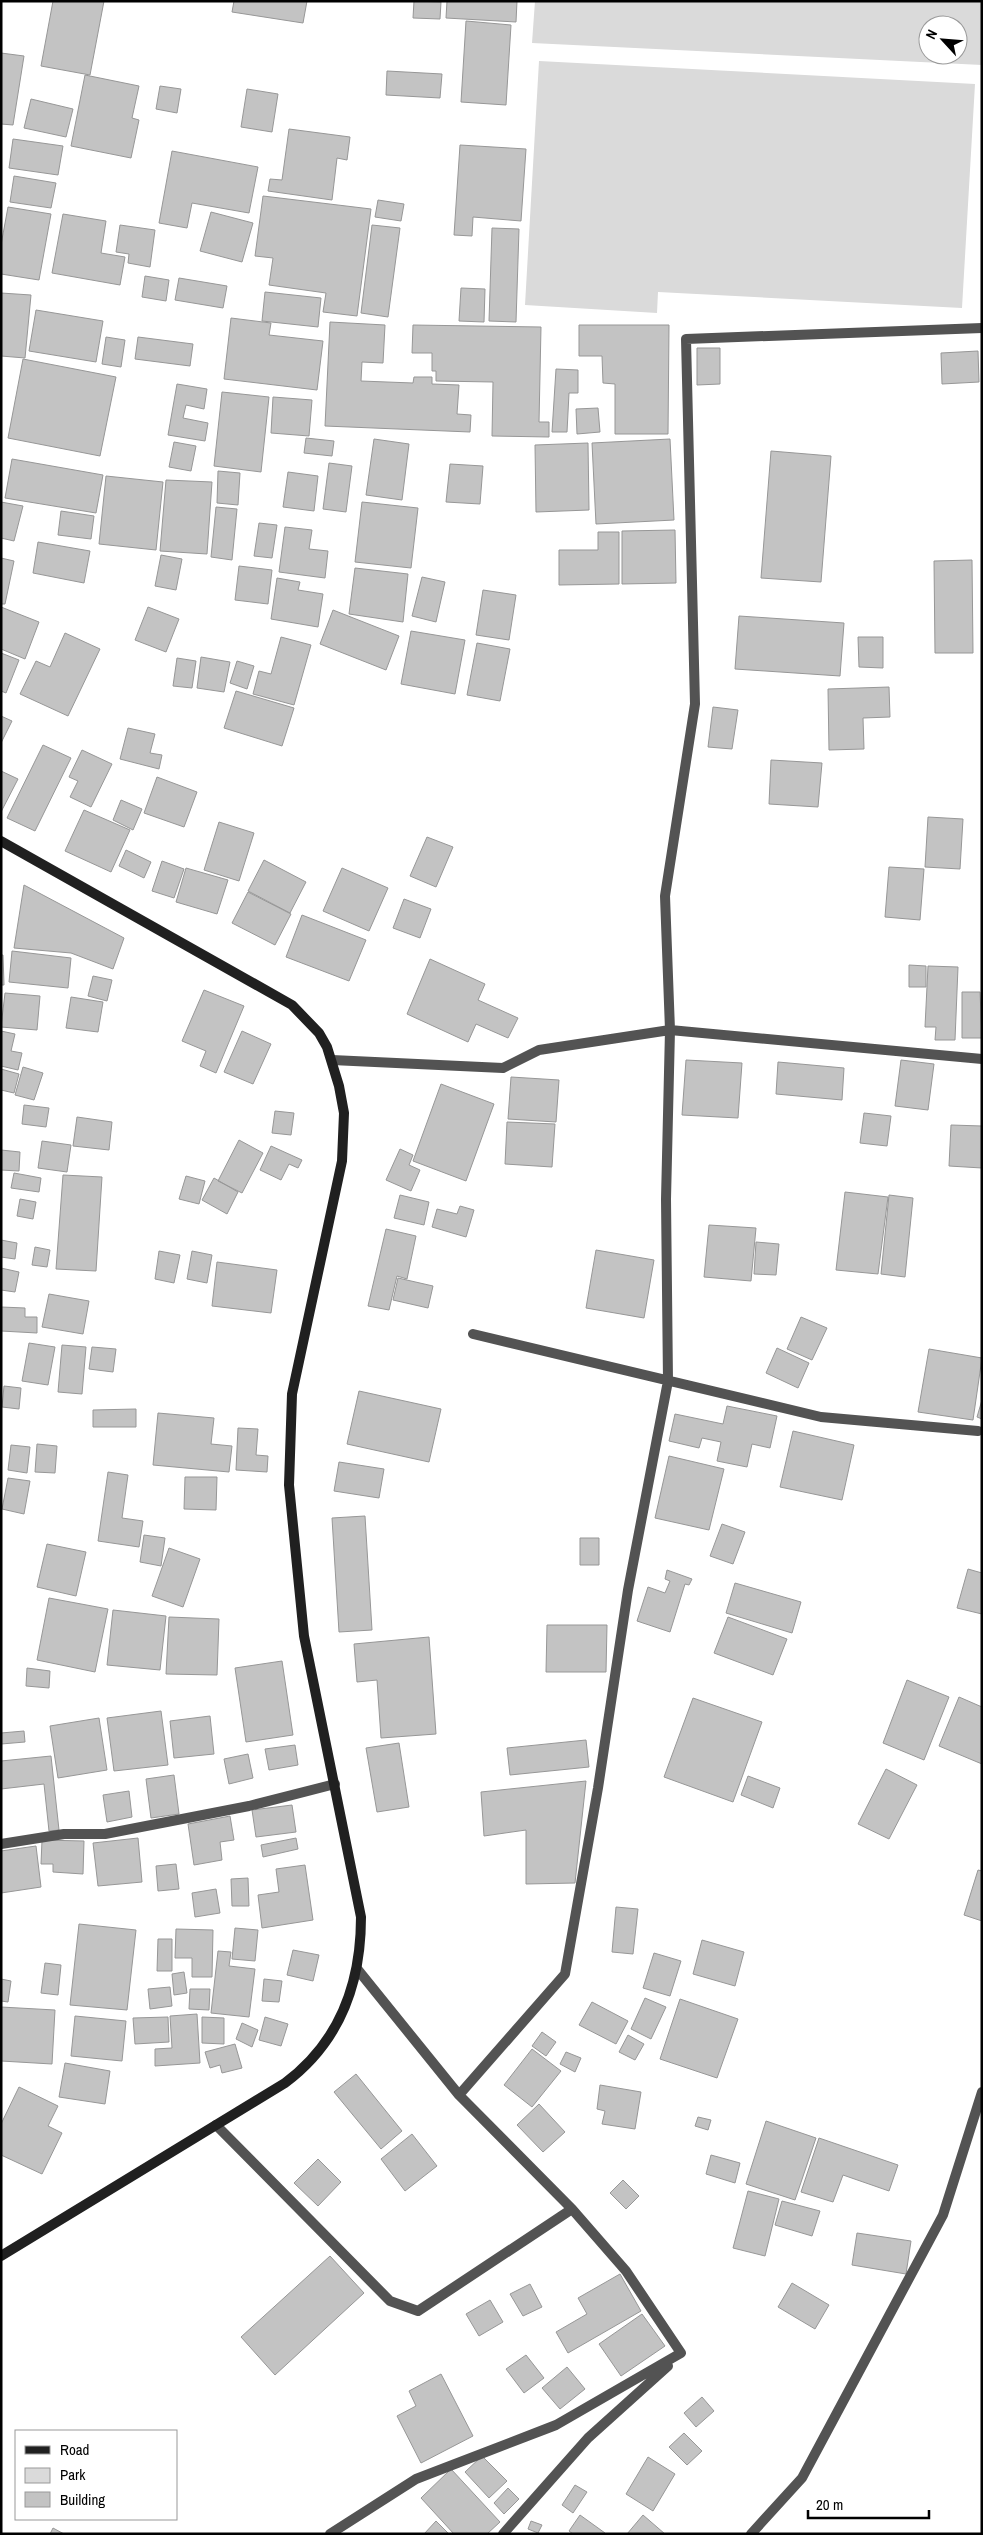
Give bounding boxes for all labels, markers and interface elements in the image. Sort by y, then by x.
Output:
north arrow [918,15,968,65]
text: N [921,27,941,42]
legend [15,2430,178,2520]
text: Road [60,2439,89,2460]
text: Park [60,2464,86,2485]
scale bar [808,2488,929,2520]
text: Building [60,2489,105,2510]
text: 20 m [816,2494,843,2515]

